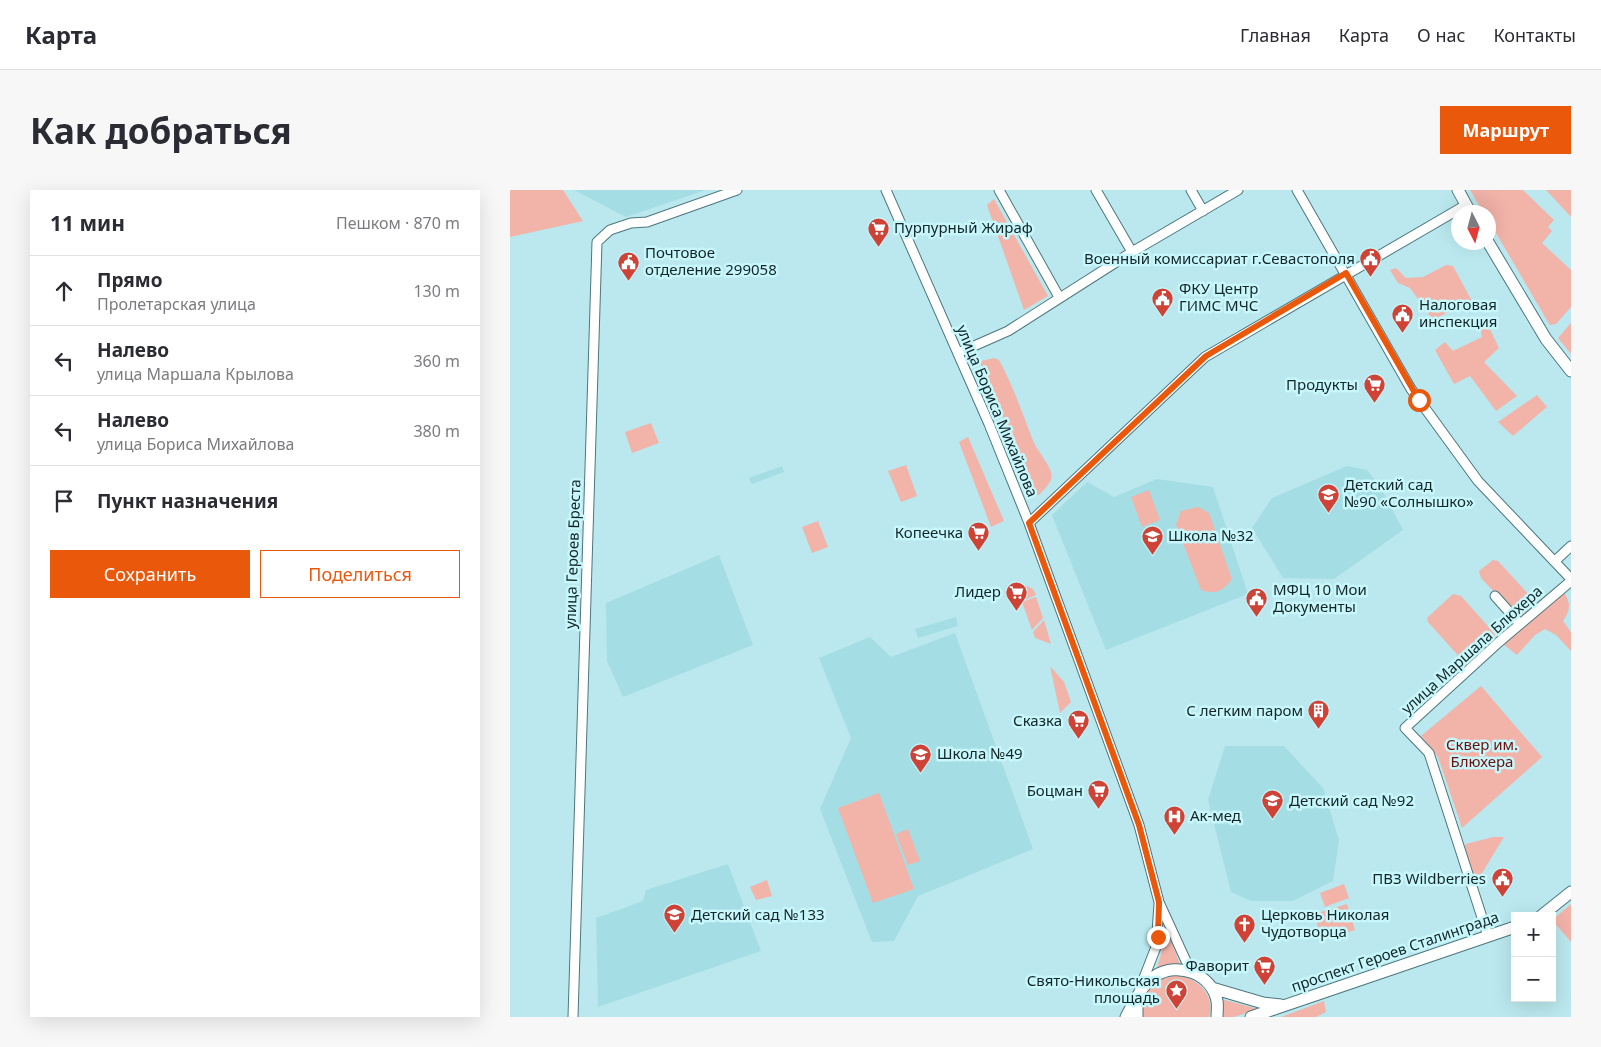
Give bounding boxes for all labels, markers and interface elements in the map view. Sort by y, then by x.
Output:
text: Карта [25,18,97,51]
text: Главная [1240,23,1311,47]
text: Карта [1339,23,1389,47]
text: О нас [1417,23,1465,47]
text: Контакты [1493,23,1576,47]
button: Маршрут [1440,106,1571,154]
text: Как добраться [30,107,292,154]
north arrow [1451,205,1496,250]
text: 11 мин [50,209,125,237]
text: Пешком · 870 m [336,212,460,234]
supermarket icon: Пурпурный Жираф [866,216,890,247]
place label: Пурпурный Жираф [894,217,1033,237]
place label: Почтовое отделение 299058 [645,242,777,279]
public building icon: Военный комиссариат г.Севастополя [1359,247,1383,278]
place label: Военный комиссариат г.Севастополя [1084,248,1355,268]
public building icon: Почтовое отделение 299058 [617,250,641,281]
text: Прямо [97,267,163,293]
icon: ahead [50,277,78,305]
place label: ФКУ Центр ГИМС МЧС [1179,278,1258,315]
text: 130 m [413,280,460,302]
public building icon: ФКУ Центр ГИМС МЧС [1151,286,1175,317]
text: Пролетарская улица [97,293,256,315]
place label: Налоговая инспекция [1419,294,1497,331]
public building icon: Налоговая инспекция [1391,302,1415,333]
street label: улица Бориса Михайлова [953,322,1043,500]
text: Налево [97,337,169,363]
icon: left [50,347,78,375]
text: 360 m [413,350,460,372]
text: улица Маршала Крылова [97,363,294,385]
supermarket icon: Продукты [1362,373,1386,404]
place label: Продукты [1286,374,1358,394]
route start [1408,389,1431,412]
text: Налево [97,407,169,433]
icon: left [50,417,78,445]
text: 380 m [413,420,460,442]
text: улица Бориса Михайлова [97,433,294,455]
place label: Детский сад №90 «Солнышко» [1344,474,1474,511]
street label: улица Героев Бреста [559,479,585,629]
school or university icon: Детский сад №90 «Солнышко» [1316,482,1340,513]
icon: arrive [50,487,78,515]
text: Пункт назначения [97,488,278,514]
supermarket icon: Копеечка [967,521,991,552]
place label: Копеечка [895,522,963,542]
school or university icon: Школа №32 [1140,524,1164,555]
place label: Школа №32 [1168,525,1254,545]
button: Сохранить [50,550,250,598]
button: Поделиться [260,550,460,598]
place label: МФЦ 10 Мои Документы [1273,579,1367,616]
supermarket icon: Лидер [1005,580,1029,611]
place label: Лидер [955,581,1001,601]
street label: улица Маршала Блюхера [1397,581,1546,718]
public building icon: МФЦ 10 Мои Документы [1245,587,1269,618]
building icon: С легким паром [1307,699,1331,730]
place label: С легким паром [1186,700,1303,720]
supermarket icon: Сказка [1066,709,1090,740]
place label: Сказка [1013,710,1062,730]
park label: Сквер им. Блюхера [1446,734,1518,771]
school or university icon: Школа №49 [909,742,933,773]
place label: Школа №49 [937,743,1023,763]
supermarket icon: Боцман [1087,779,1111,810]
place label: Боцман [1027,780,1083,800]
school or university icon: Детский сад №92 [1261,789,1285,820]
place label: Детский сад №92 [1289,790,1414,810]
hospital icon: Ак-мед [1162,804,1186,835]
place label: Ак-мед [1190,805,1241,825]
public building icon: ПВЗ Wildberries [1490,867,1514,898]
place label: ПВЗ Wildberries [1372,868,1486,888]
school or university icon: Детский сад №133 [663,903,687,934]
place label: Детский сад №133 [691,904,825,924]
place label: Церковь Николая Чудотворца [1261,904,1389,941]
street label: проспект Героев Сталинграда [1288,906,1501,996]
church icon: Церковь Николая Чудотворца [1233,912,1257,943]
map controls [1511,912,1556,1002]
button: + [1511,912,1556,957]
route end [1147,926,1170,949]
supermarket icon: Фаворит [1253,954,1277,985]
place label: Фаворит [1186,955,1249,975]
button: − [1511,957,1556,1002]
place label: Свято-Никольская площадь [1027,970,1160,1007]
place icon: Свято-Никольская площадь [1164,978,1188,1009]

